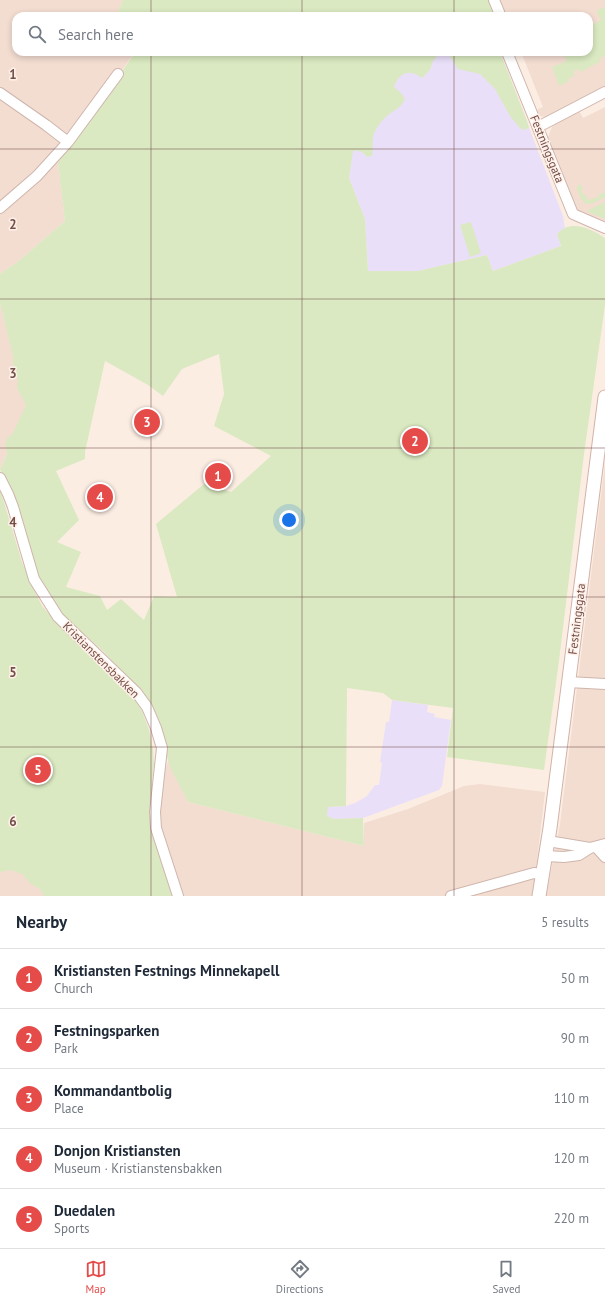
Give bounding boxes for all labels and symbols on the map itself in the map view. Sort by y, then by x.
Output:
text: 1 [9,66,17,83]
street label: Festningsgata [527,113,568,185]
text: 2 [9,216,17,233]
text: 3 [9,365,17,382]
pin: 3 [134,407,160,437]
pin: 2 [402,426,428,456]
pin: 1 [205,461,231,491]
pin: 4 [87,482,113,512]
your location [279,510,299,530]
text: 4 [9,514,17,531]
street label: Festningsgata [565,582,588,655]
street label: Kristianstensbakken [60,618,143,701]
text: 5 [9,664,17,681]
pin: 5 [25,755,51,785]
text: 6 [9,813,17,830]

